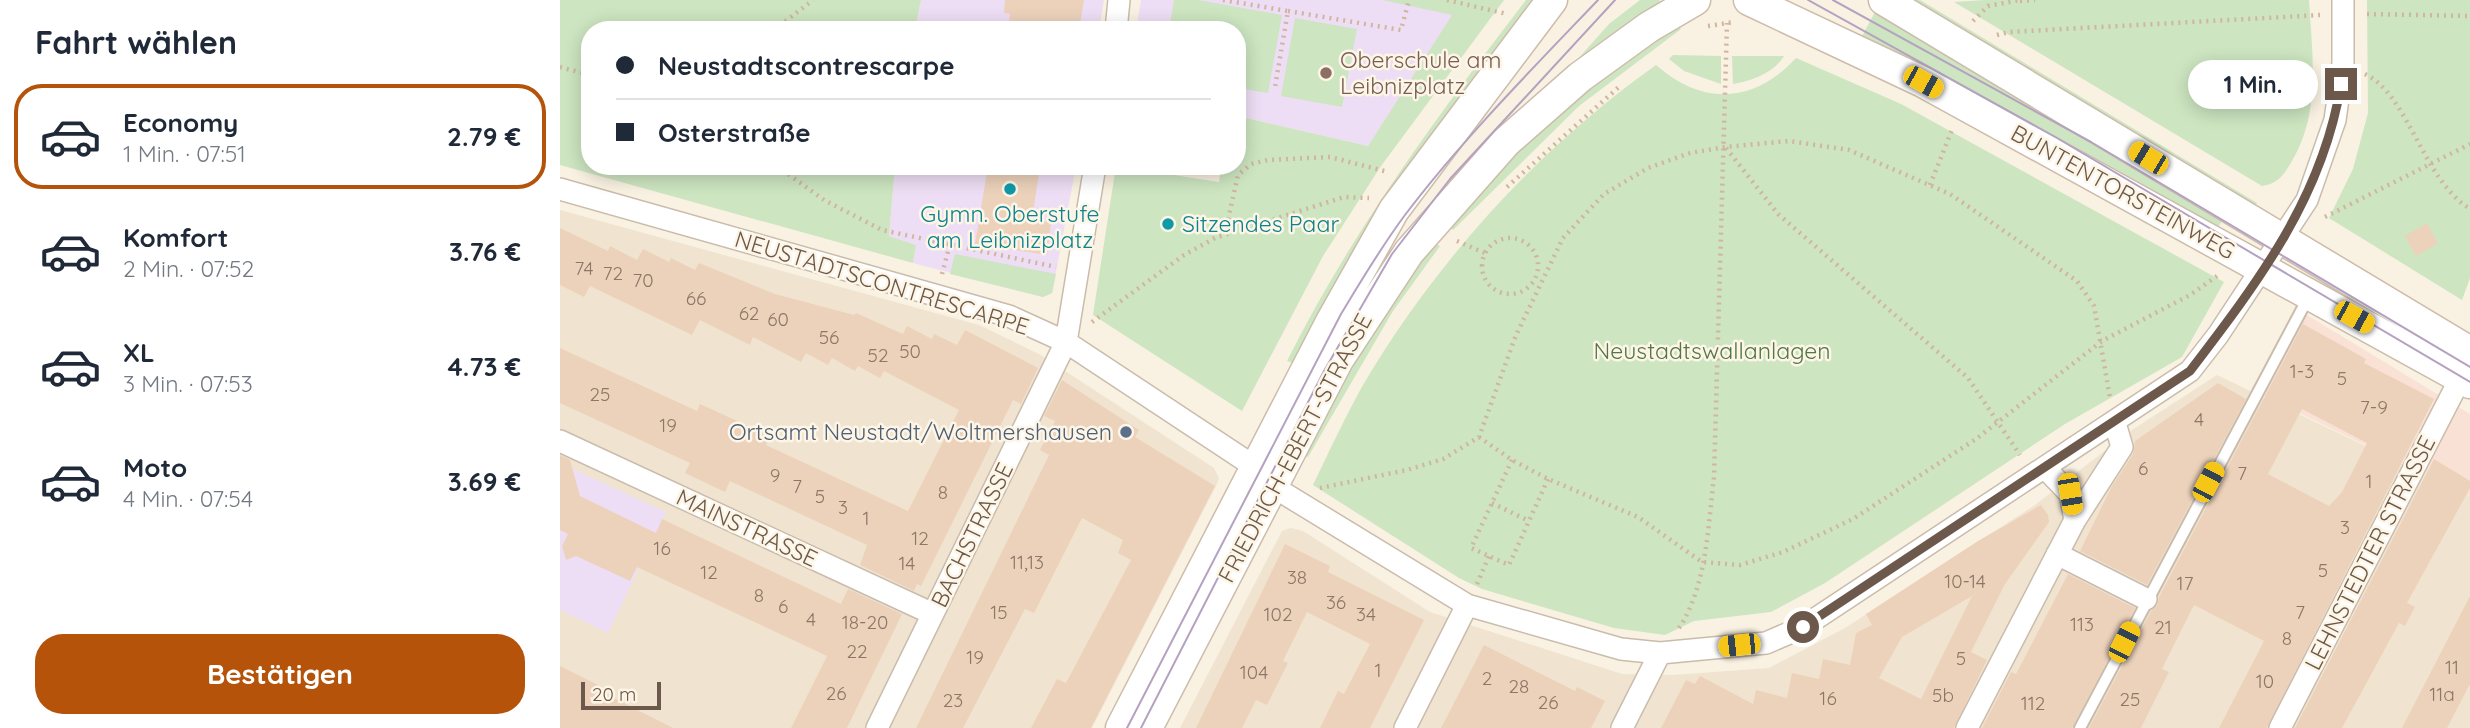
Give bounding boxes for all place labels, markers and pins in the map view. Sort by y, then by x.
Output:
place label: Oberschule am Leibnizplatz [1340,45,1502,100]
marker: Oberschule am Leibnizplatz [1318,65,1334,81]
marker: Gymn. Oberstufe am Leibnizplatz [1002,181,1018,197]
place label: Gymn. Oberstufe am Leibnizplatz [920,199,1100,254]
place label: Sitzendes Paar [1182,209,1339,238]
marker: Sitzendes Paar [1160,216,1176,232]
place label: Ortsamt Neustadt/Woltmershausen [729,417,1112,446]
marker: Ortsamt Neustadt/Woltmershausen [1118,424,1134,440]

